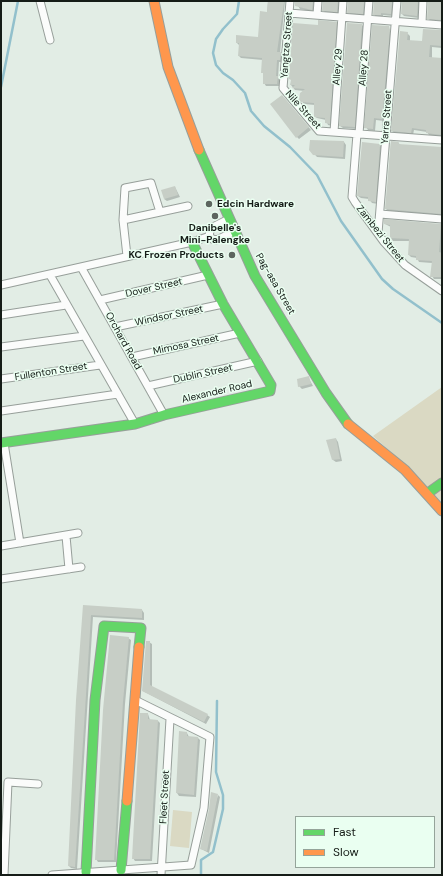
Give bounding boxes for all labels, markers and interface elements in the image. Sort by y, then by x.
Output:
street label: Yangtze Street [279,11,295,79]
street label: Alley 29 [331,48,345,86]
street label: Alley 28 [357,49,371,87]
street label: Nile Street [282,88,324,132]
street label: Yarra Street [379,89,395,145]
place label: Edcin Hardware [217,198,294,210]
marker: Edcin Hardware [204,199,214,209]
street label: Zambezi Street [353,203,407,265]
marker: Danibelle's Mini-Palengke [210,211,220,221]
place label: Danibelle's Mini-Palengke [180,222,250,246]
place label: KC Frozen Products [129,249,224,261]
marker: KC Frozen Products [227,250,237,260]
street label: Pag-asa Street [253,251,297,317]
street label: Dover Street [124,276,184,300]
street label: Windsor Street [134,303,204,329]
street label: Orchard Road [102,310,144,372]
street label: Mimosa Street [152,332,220,358]
street label: Fullenton Street [14,360,88,384]
street label: Dublin Street [172,362,234,386]
street label: Alexander Road [181,378,253,406]
street label: Fleet Street [158,770,172,824]
legend [295,816,435,868]
text: Fast [333,824,356,840]
text: Slow [333,844,359,860]

